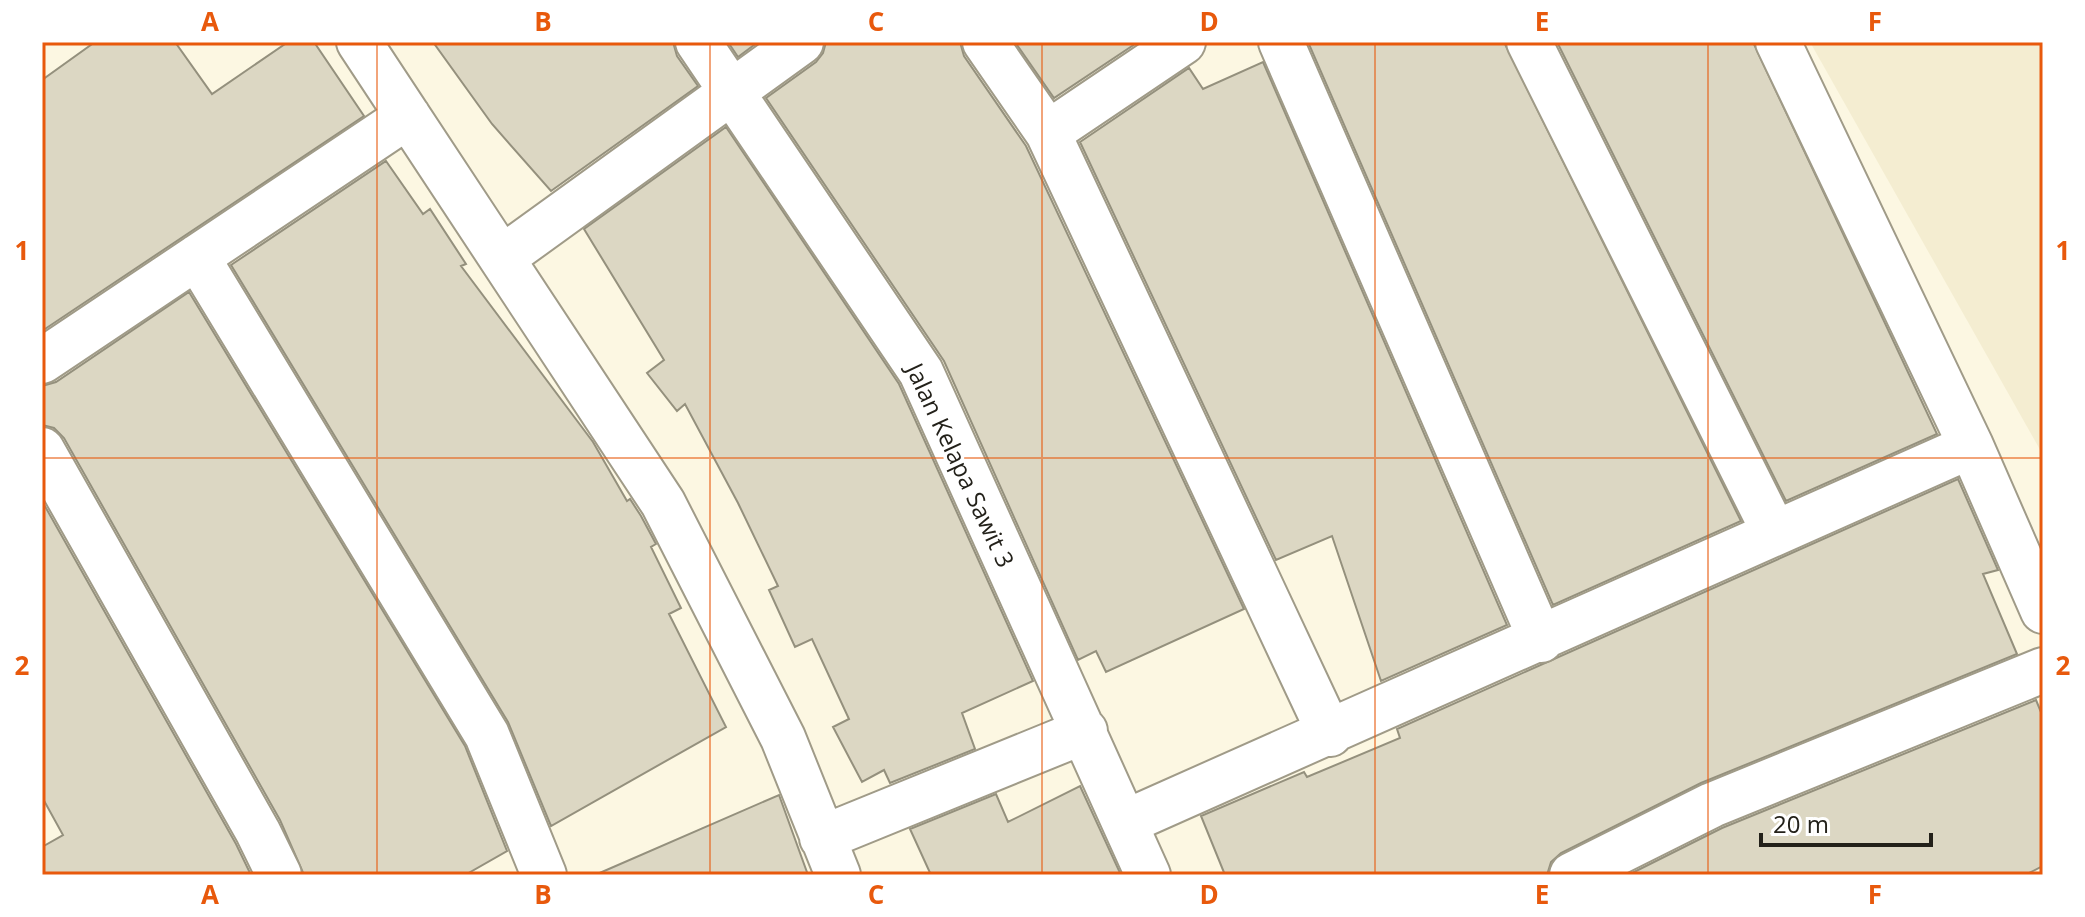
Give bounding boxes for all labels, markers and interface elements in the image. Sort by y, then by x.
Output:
text: A [201,3,219,39]
text: B [534,3,552,39]
text: C [868,3,884,39]
text: D [1199,3,1219,39]
text: E [1535,3,1549,39]
text: F [1868,3,1882,39]
text: 1 [15,232,29,268]
text: 1 [2056,232,2070,268]
street label: Jalan Kelapa Sawit 3 [898,356,1023,572]
text: 2 [15,647,30,683]
text: 2 [2056,647,2071,683]
scale bar [1761,797,1931,847]
text: 20 m [1773,807,1829,840]
text: A [201,876,219,912]
text: B [534,876,552,912]
text: C [868,876,884,912]
text: D [1199,876,1219,912]
text: E [1535,876,1549,912]
text: F [1868,876,1882,912]

